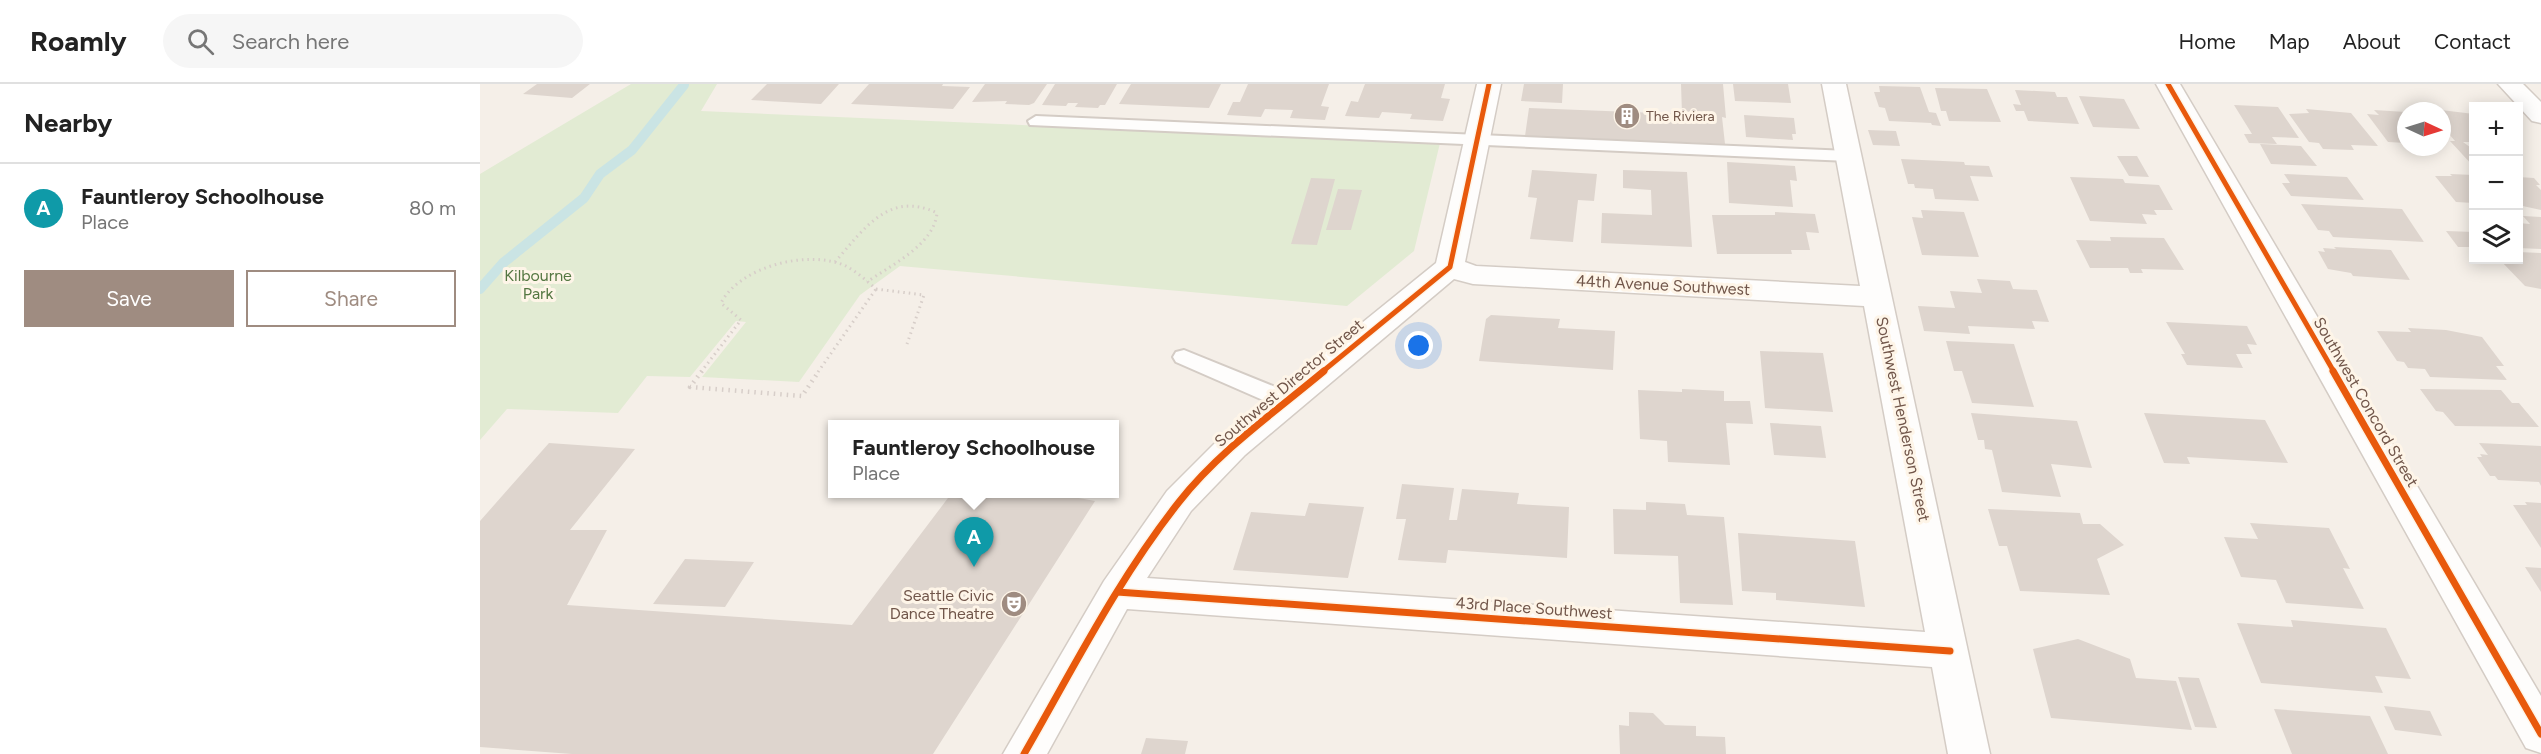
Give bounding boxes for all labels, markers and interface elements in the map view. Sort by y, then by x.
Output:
search box [163,14,583,68]
text: Roamly [30,24,127,58]
icon: search [184,25,217,58]
text: Search here [232,28,349,55]
text: Home [2179,29,2236,54]
text: Map [2269,29,2310,54]
text: About [2343,29,2401,54]
text: Contact [2434,29,2511,54]
building icon: The Riviera [1612,101,1642,131]
north arrow [2397,102,2451,156]
map controls [2469,102,2523,264]
button: + [2469,102,2523,156]
text: Nearby [24,107,112,139]
place label: The Riviera [1646,108,1715,125]
button: − [2469,156,2523,210]
text: Fauntleroy Schoolhouse [81,183,324,210]
text: A [36,196,51,220]
text: 80 m [409,196,456,220]
text: Place [81,210,129,234]
button: layers [2469,210,2523,264]
park label: Kilbourne Park [504,266,572,303]
button: Save [24,270,234,327]
button: Share [246,270,456,327]
street label: 44th Avenue Southwest [1575,271,1751,299]
street label: Southwest Concord Street [2310,314,2422,490]
street label: Southwest Director Street [1211,315,1367,451]
street label: Southwest Henderson Street [1872,315,1934,523]
your location [1404,331,1433,360]
popup [828,420,1119,498]
text: Fauntleroy Schoolhouse [852,434,1095,461]
text: Place [852,461,900,485]
pin: A [954,518,994,567]
place label: Seattle Civic Dance Theatre [890,586,994,623]
theatre icon: Seattle Civic Dance Theatre [999,589,1029,619]
street label: 43rd Place Southwest [1455,593,1613,623]

